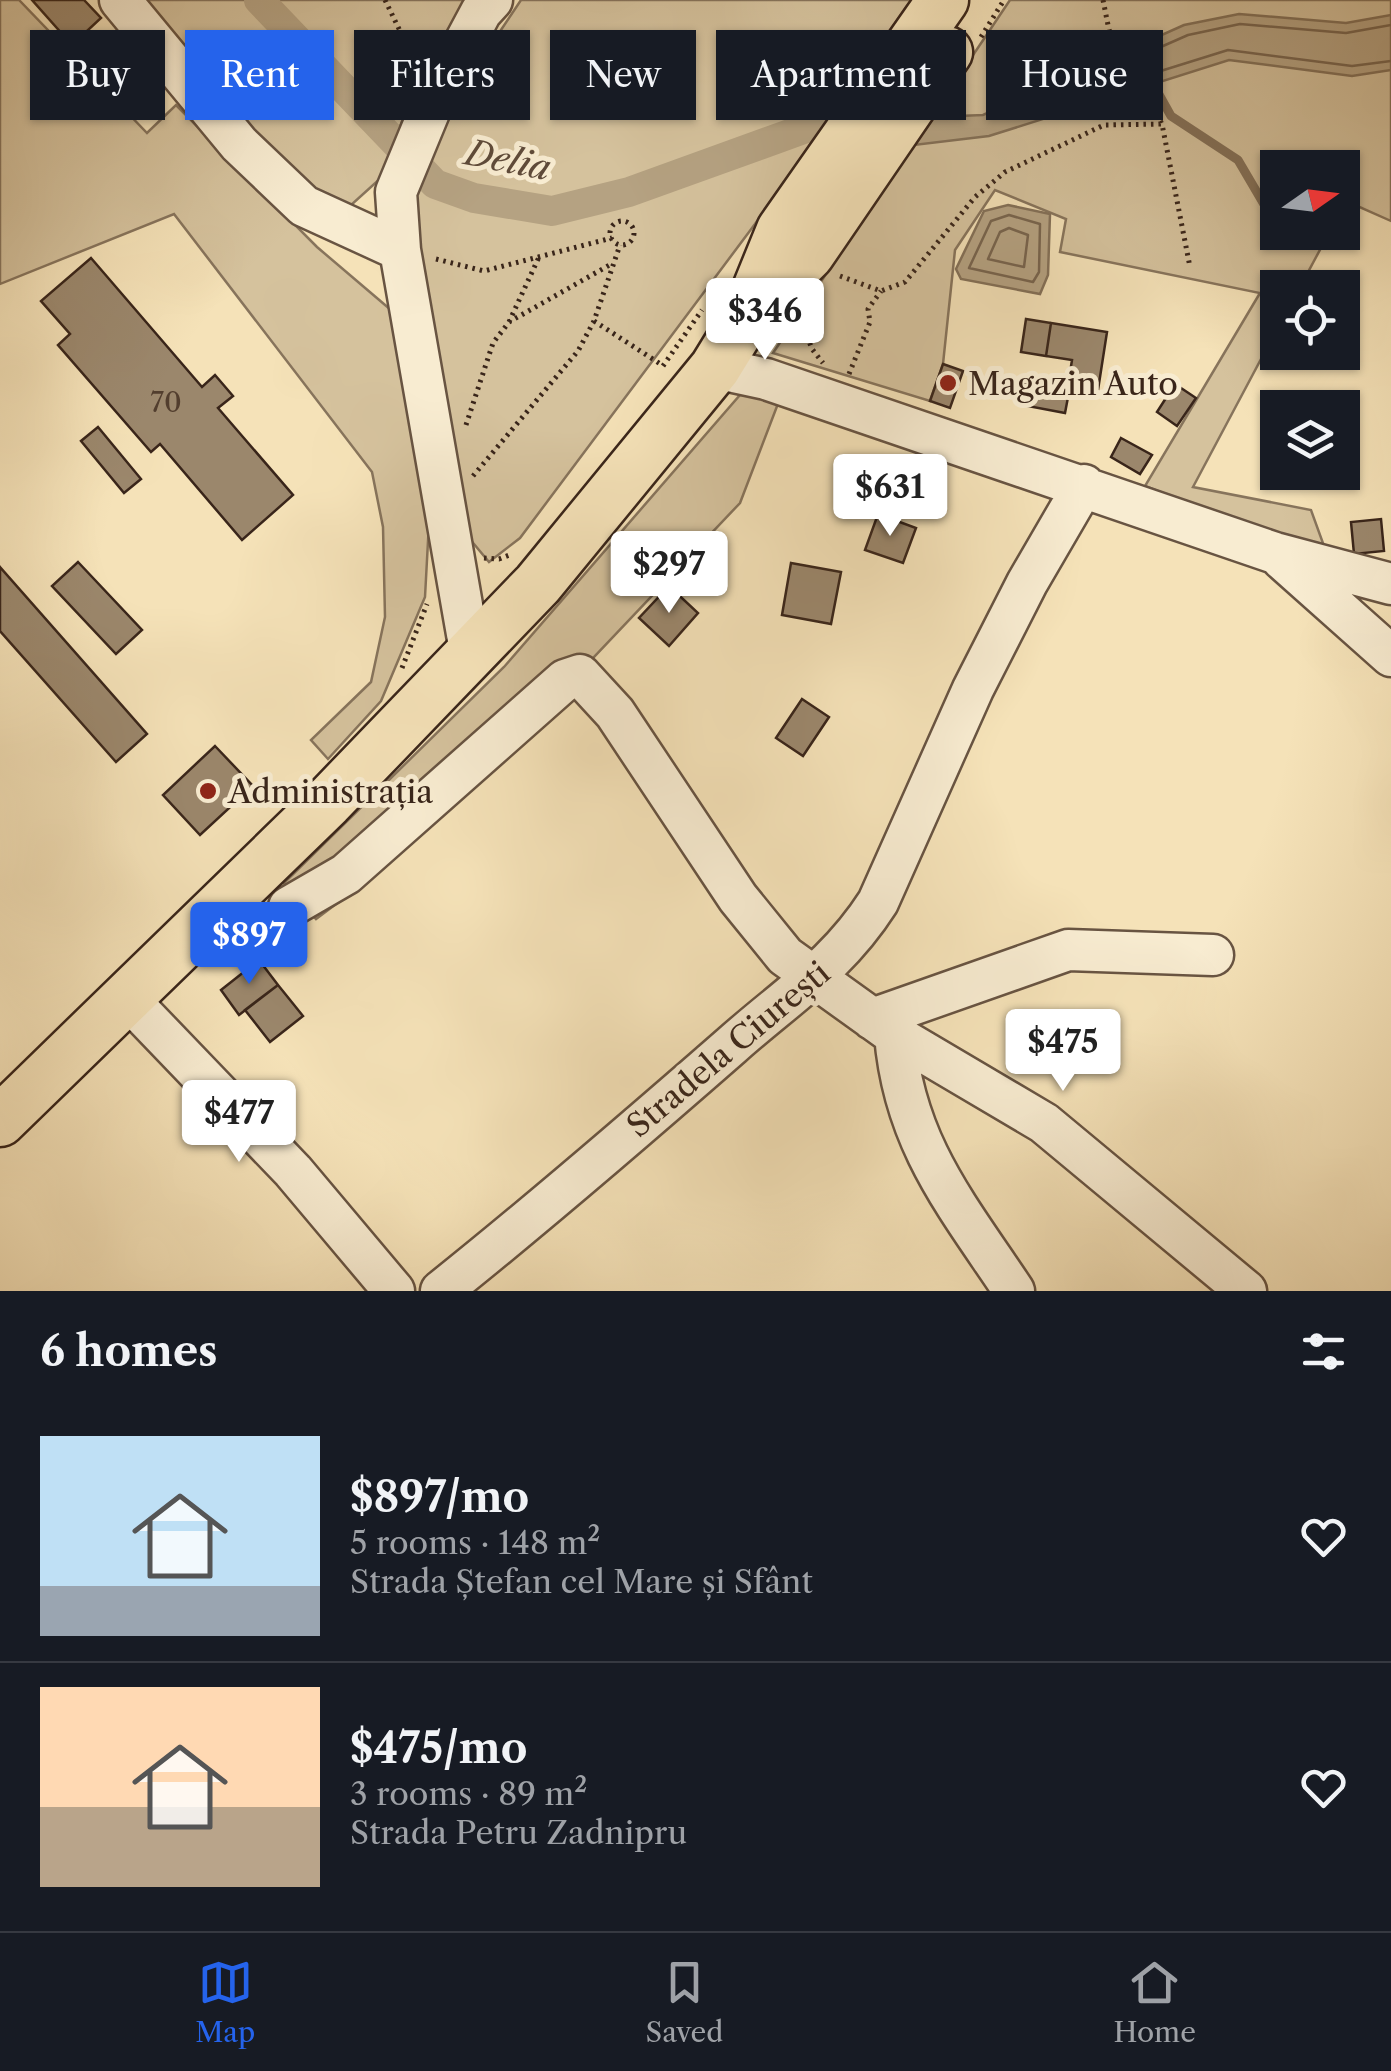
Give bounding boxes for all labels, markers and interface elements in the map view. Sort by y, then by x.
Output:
chip: Buy [30,30,165,120]
chip: Rent [185,30,334,120]
chip: Filters [354,30,530,120]
chip: New [550,30,696,120]
chip: Apartment [716,30,966,120]
chip: House [986,30,1163,120]
water label: Delia [459,130,554,189]
north arrow [1260,150,1360,250]
map controls [1260,150,1360,490]
button: locate [1260,270,1360,370]
pin: $346 [706,278,824,363]
text: $346 [728,291,802,330]
place label: Magazin Auto [968,364,1178,403]
marker: Magazin Auto [937,372,959,394]
house number: 70 [150,385,182,419]
button: layers [1260,390,1360,490]
pin: $631 [831,454,949,539]
text: $631 [855,467,925,506]
pin: $297 [610,531,728,616]
text: $297 [633,544,705,583]
place label: Administrația [227,772,433,811]
marker: Administrația [197,780,219,802]
pin: $897 [190,902,308,987]
text: $897 [212,915,286,954]
street label: Stradela Ciurești [619,953,837,1145]
pin: $475 [1004,1009,1122,1094]
text: $475 [1028,1022,1098,1061]
pin: $477 [180,1080,298,1165]
text: $477 [204,1093,274,1132]
icon: filters [1296,1324,1351,1379]
text: 6 homes [40,1325,218,1377]
text: $897/mo [350,1471,529,1523]
icon: home [120,1476,240,1596]
icon: heart [1296,1509,1351,1564]
text: 5 rooms · 148 m² [350,1523,600,1562]
text: Strada Ștefan cel Mare și Sfânt [350,1562,813,1601]
text: $475/mo [350,1722,527,1774]
icon: home [120,1727,240,1847]
icon: heart [1296,1760,1351,1815]
text: 3 rooms · 89 m² [350,1774,587,1813]
text: Strada Petru Zadnipru [350,1813,687,1852]
tab: Map [195,1955,255,2049]
tab: Saved [646,1955,723,2049]
tab: Home [1114,1955,1196,2049]

